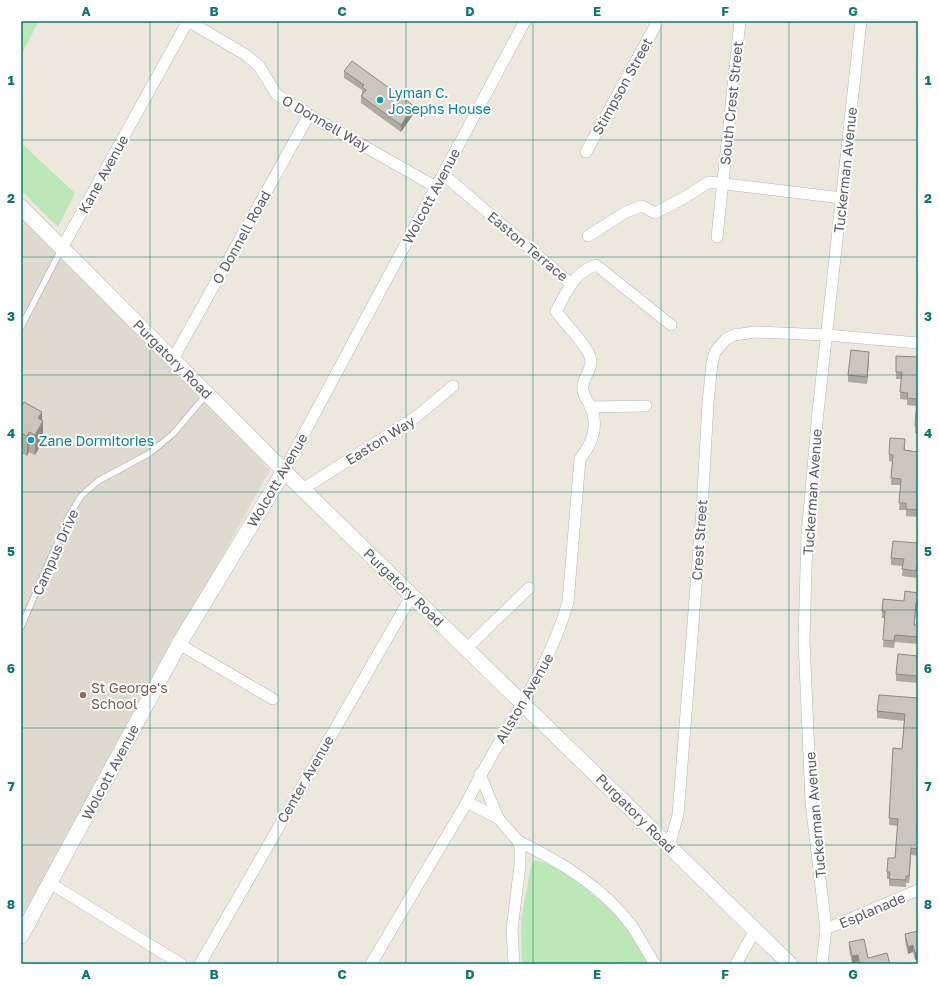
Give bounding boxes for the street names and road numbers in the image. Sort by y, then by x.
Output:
street label: Stimpson Street [588,34,656,138]
street label: South Crest Street [716,40,746,166]
street label: O Donnell Way [279,91,373,155]
street label: Tuckerman Avenue [830,106,860,234]
street label: Kane Avenue [74,132,132,216]
street label: Wolcott Avenue [399,145,463,247]
street label: O Donnell Road [208,187,274,287]
street label: Easton Terrace [484,207,572,285]
street label: Purgatory Road [130,316,216,402]
street label: Easton Way [342,412,418,468]
street label: Tuckerman Avenue [799,428,825,556]
street label: Wolcott Avenue [243,430,311,530]
street label: Crest Street [688,499,710,581]
street label: Campus Drive [28,506,82,598]
street label: Purgatory Road [360,544,448,630]
street label: Allston Avenue [491,650,557,746]
street label: Wolcott Avenue [78,721,142,823]
street label: Center Avenue [273,732,337,826]
street label: Tuckerman Avenue [801,751,829,879]
street label: Purgatory Road [593,770,679,856]
street label: Esplanade [836,888,908,932]

